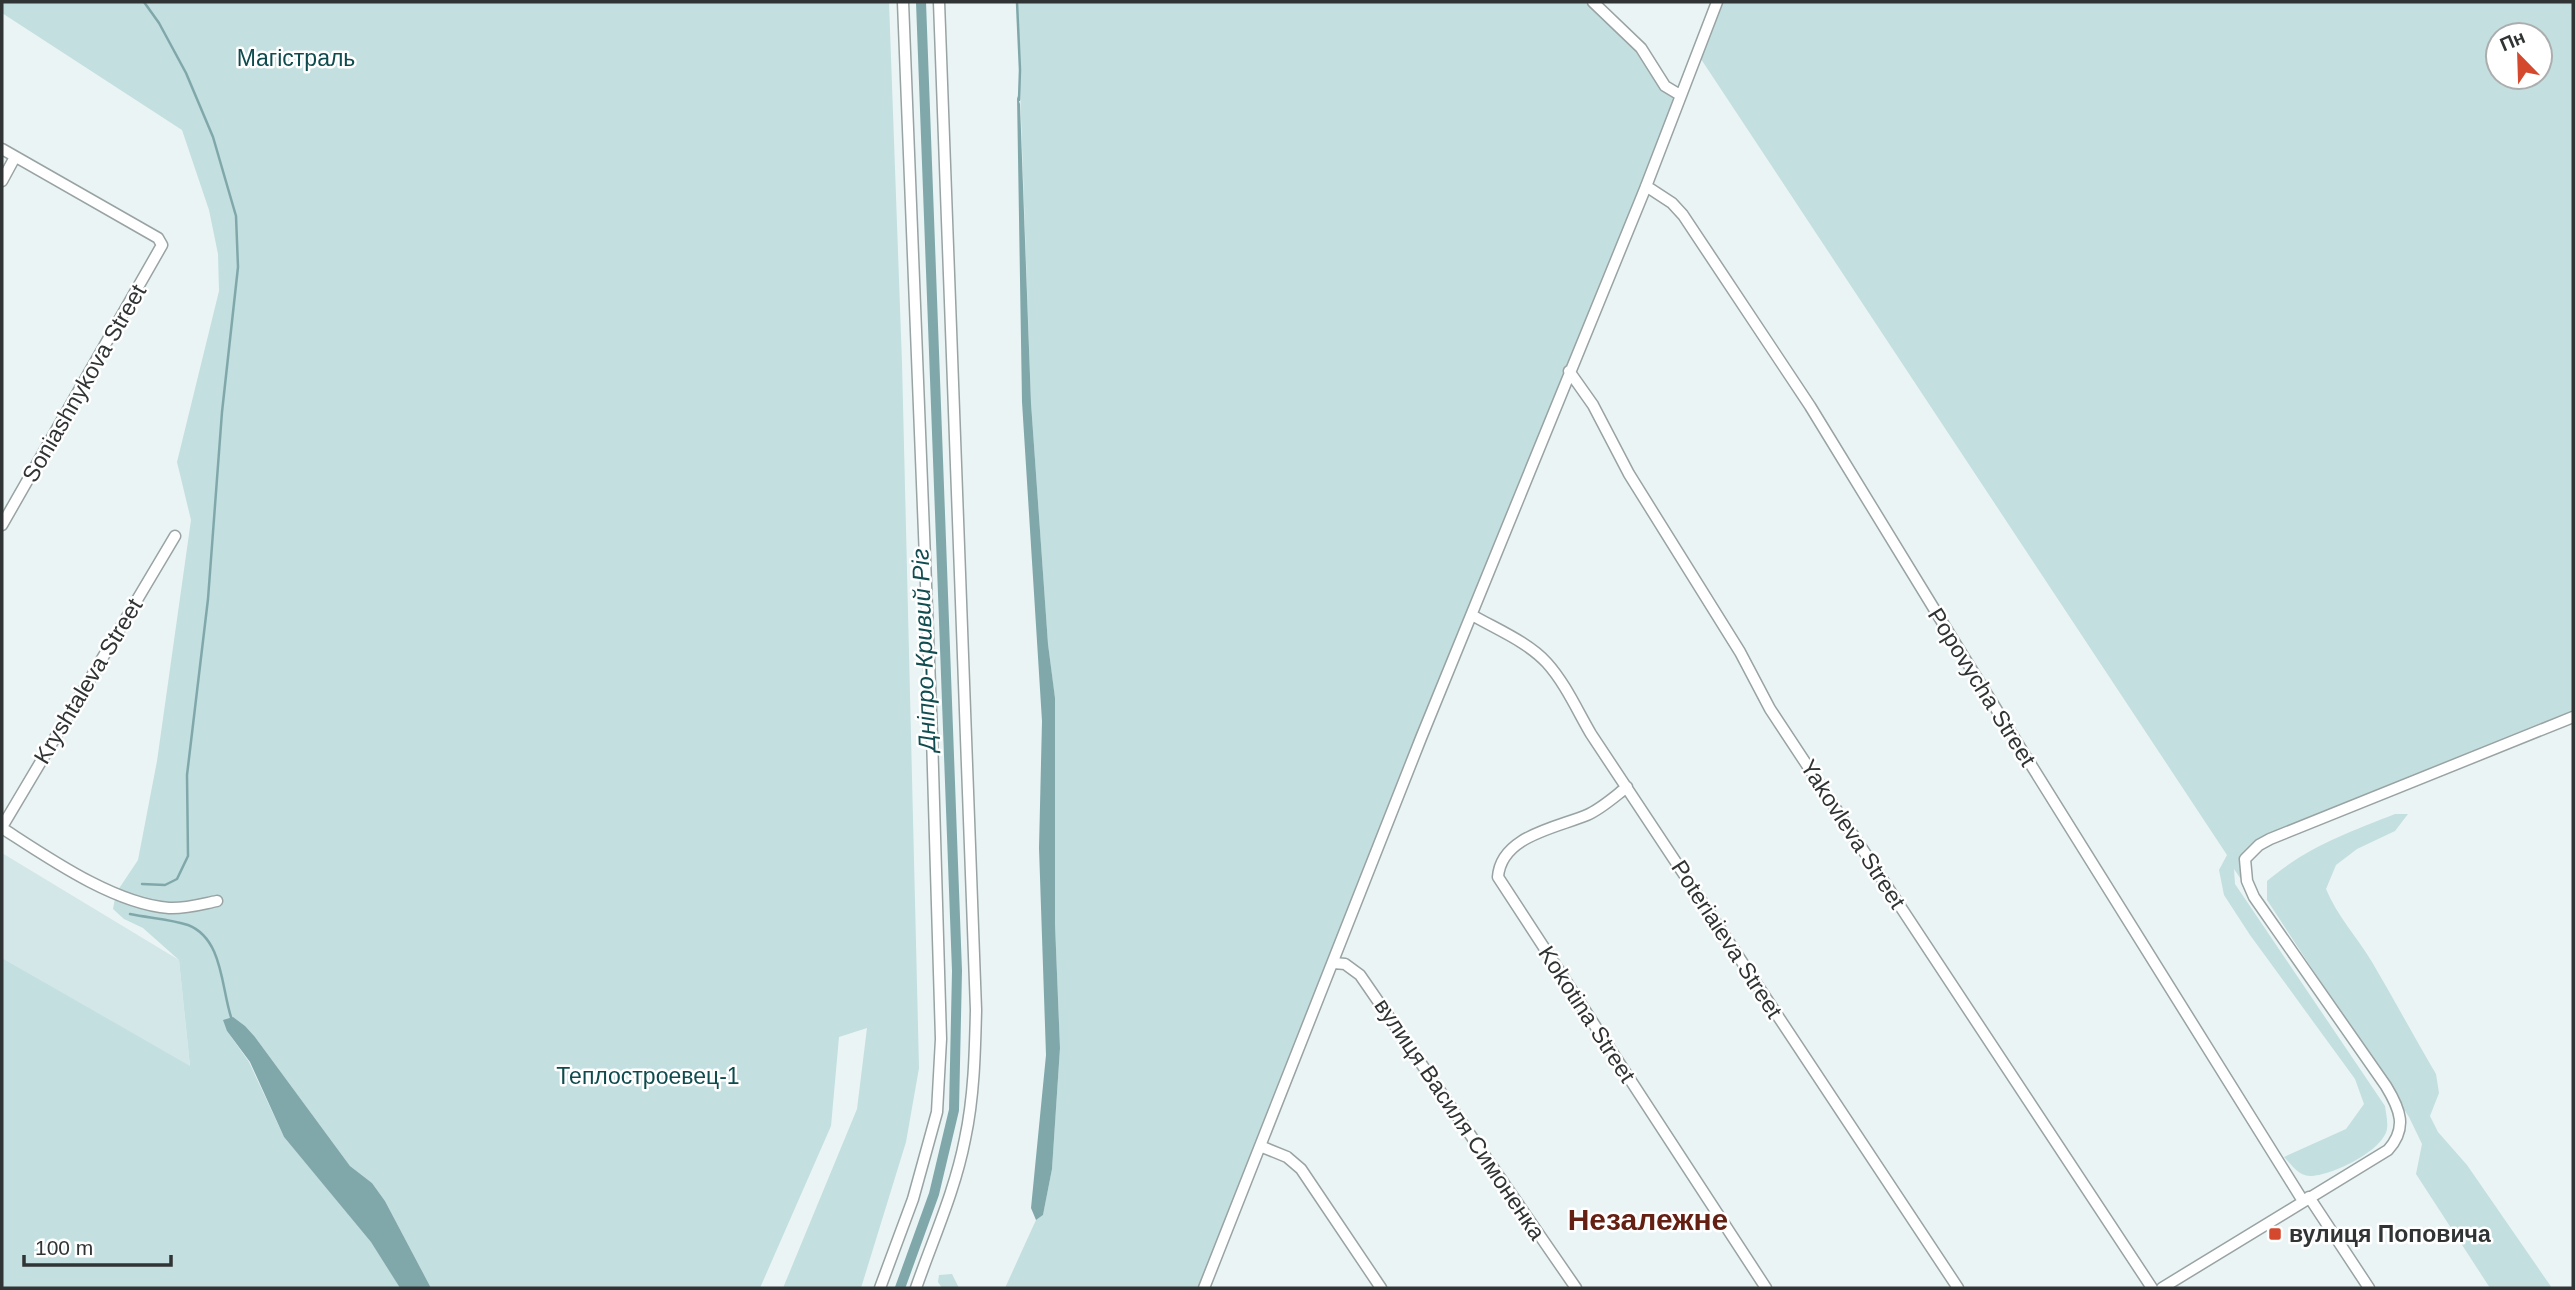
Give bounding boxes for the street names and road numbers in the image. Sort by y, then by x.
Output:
street label: Soniashnykova Street [17,279,151,486]
street label: Kryshtaleva Street [28,593,148,768]
street label: Popovycha Street [1923,603,2041,771]
street label: Yakovleva Street [1795,755,1911,914]
street label: Poteriaieva Street [1666,855,1788,1023]
street label: Kokotina Street [1533,941,1641,1088]
street label: вулиця Василя Симоненка [1369,993,1551,1245]

